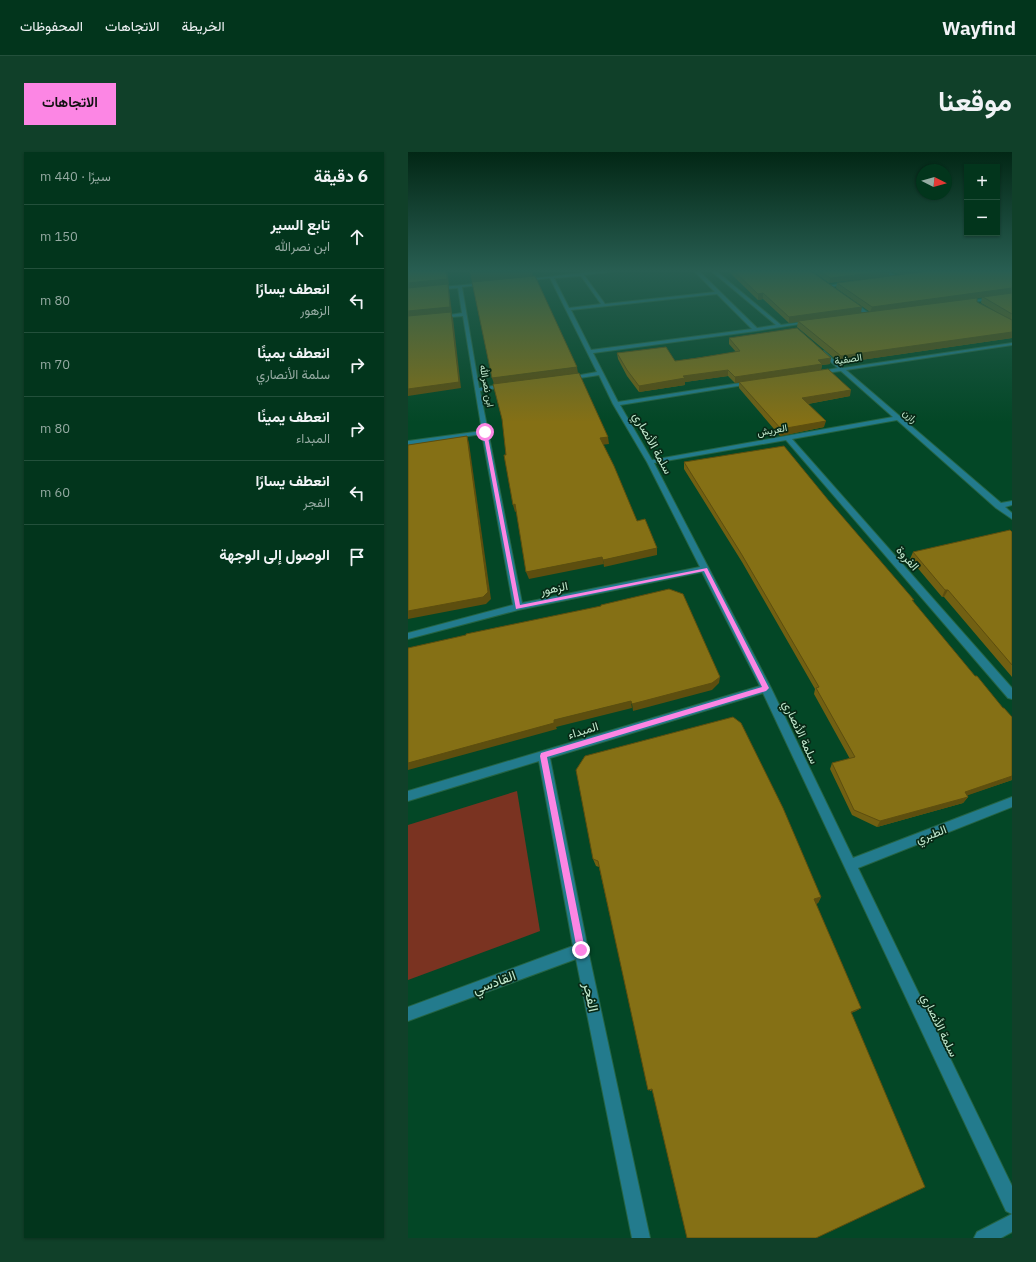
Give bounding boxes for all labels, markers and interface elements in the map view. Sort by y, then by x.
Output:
text: Wayfind [942,16,1016,40]
text: المحفوظات [20,17,83,35]
text: الاتجاهات [105,17,159,35]
text: الخريطة [181,17,225,35]
text: موقعنا [938,82,1012,119]
button: الاتجاهات [24,83,116,125]
north arrow [916,164,952,200]
map controls [964,164,1000,236]
button: + [964,164,1000,200]
text: 6 دقيقة [314,165,368,187]
text: سيرًا · 440 m [40,168,111,185]
button: − [964,200,1000,236]
text: تابع السير [271,215,330,234]
icon: ahead [346,226,368,248]
text: 150 m [40,228,78,245]
text: ابن نصرالله [274,238,330,255]
text: انعطف يسارًا [255,279,330,298]
icon: left [346,290,368,312]
text: 80 m [40,292,70,309]
text: الزهور [300,302,330,319]
text: انعطف يمينًا [257,343,330,362]
street label: الصفية [833,350,863,368]
icon: right [346,354,368,376]
text: 70 m [40,356,70,373]
street label: ابن نصرالله [477,364,497,408]
text: سلمة الأنصاري [256,366,330,383]
street label: رازن [900,406,920,426]
text: انعطف يمينًا [257,407,330,426]
street label: سلمة الأنصاري [627,410,676,478]
icon: right [346,418,368,440]
text: 80 m [40,420,70,437]
street label: العريش [756,421,788,439]
route start [476,423,494,441]
text: المبداء [296,430,330,447]
text: انعطف يسارًا [255,471,330,490]
icon: left [346,482,368,504]
text: 60 m [40,484,70,501]
text: الفجر [303,494,330,511]
street label: الفروة [893,543,923,574]
text: الوصول إلى الوجهة [219,545,330,564]
icon: arrive [346,546,368,568]
street label: الزهور [538,578,569,599]
street label: سلمة الأنصاري [777,698,822,767]
street label: المبداء [566,718,600,742]
street label: الطبري [914,821,950,849]
route end [572,941,590,959]
street label: القادسي [470,966,519,1001]
street label: الفجر [579,980,603,1013]
street label: سلمة الأنصاري [916,991,962,1060]

